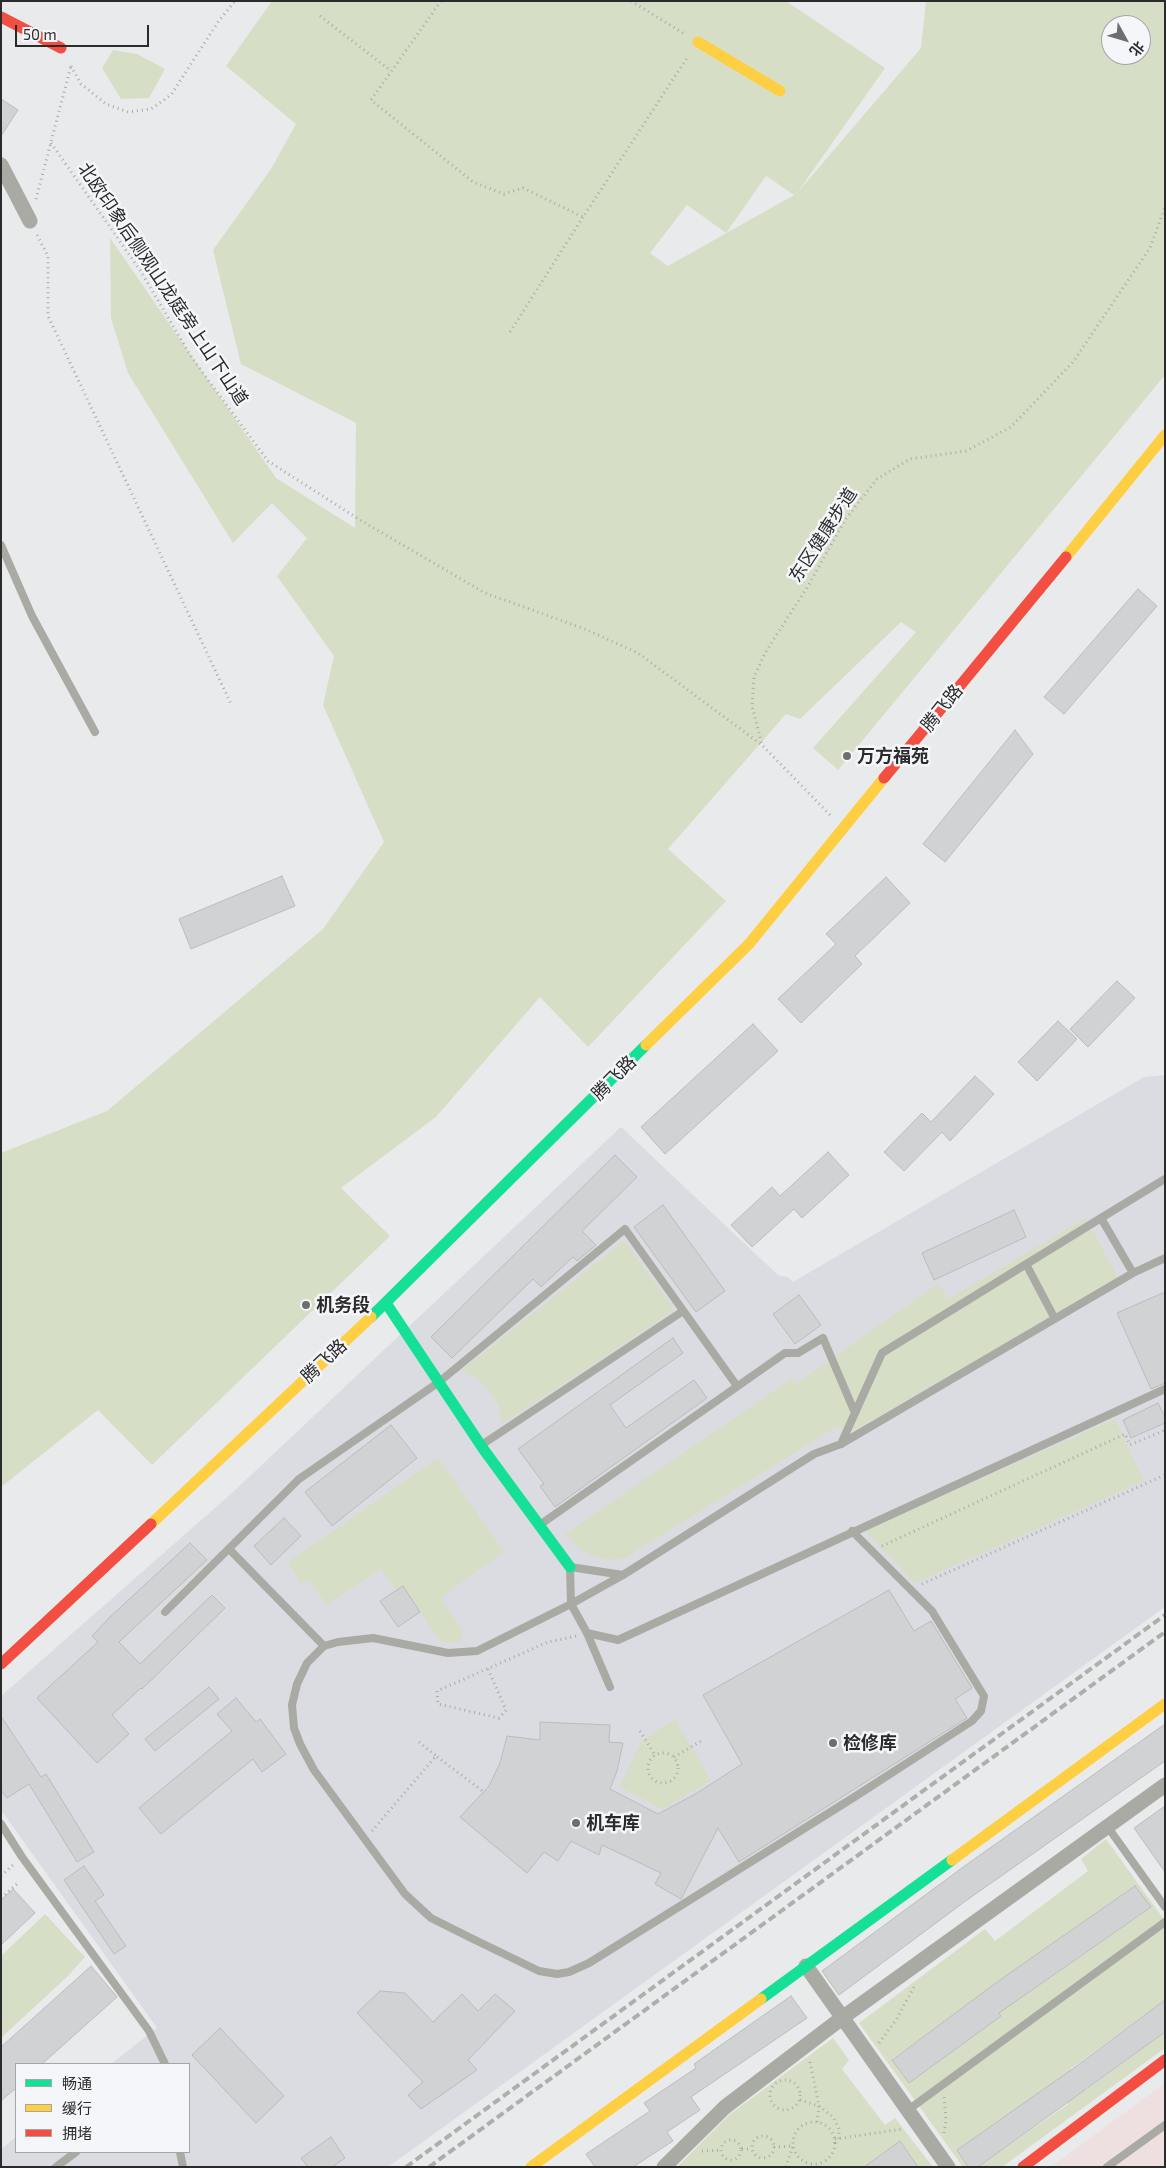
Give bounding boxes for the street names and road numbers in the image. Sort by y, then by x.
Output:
street label: 北欧印象后侧观山龙庭旁上山下山道 [74,159,252,409]
street label: 东区健康步道 [785,484,861,586]
street label: 腾飞路 [917,680,967,736]
street label: 腾飞路 [587,1051,641,1105]
street label: 腾飞路 [297,1335,351,1387]

